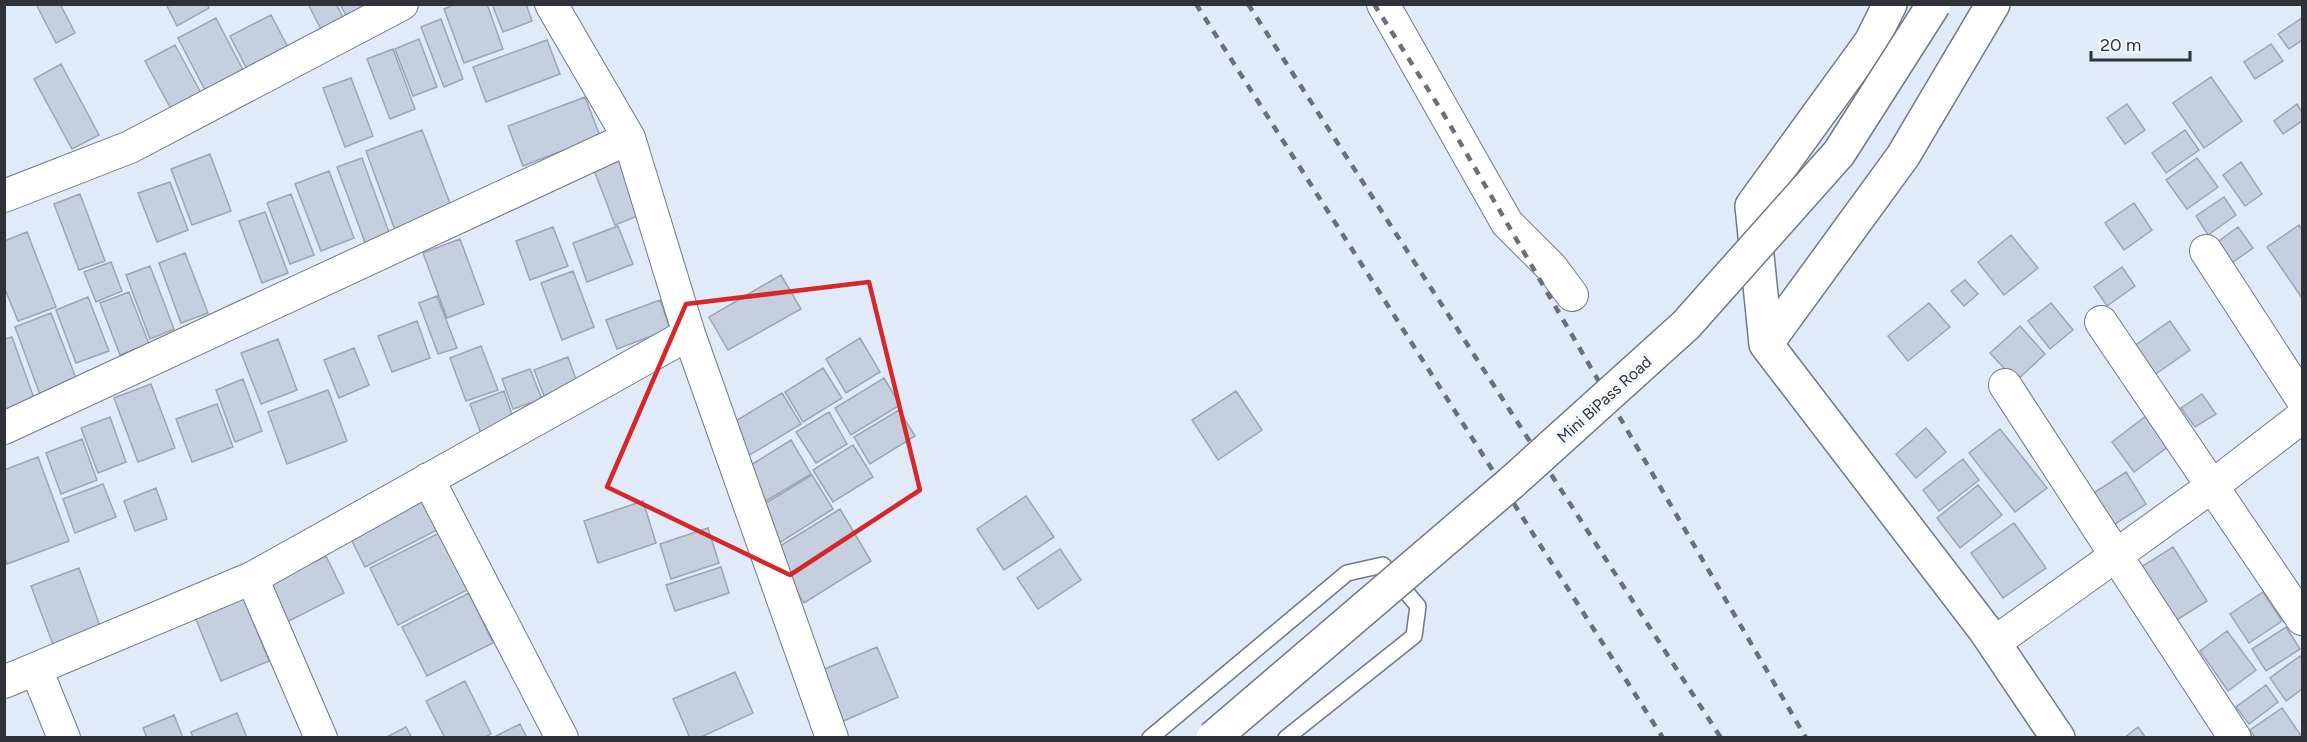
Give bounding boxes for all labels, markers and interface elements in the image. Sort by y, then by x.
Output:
scale bar [2091,24,2190,62]
text: 20 m [2100,34,2141,56]
street label: Mini BiPass Road [1553,352,1655,447]

